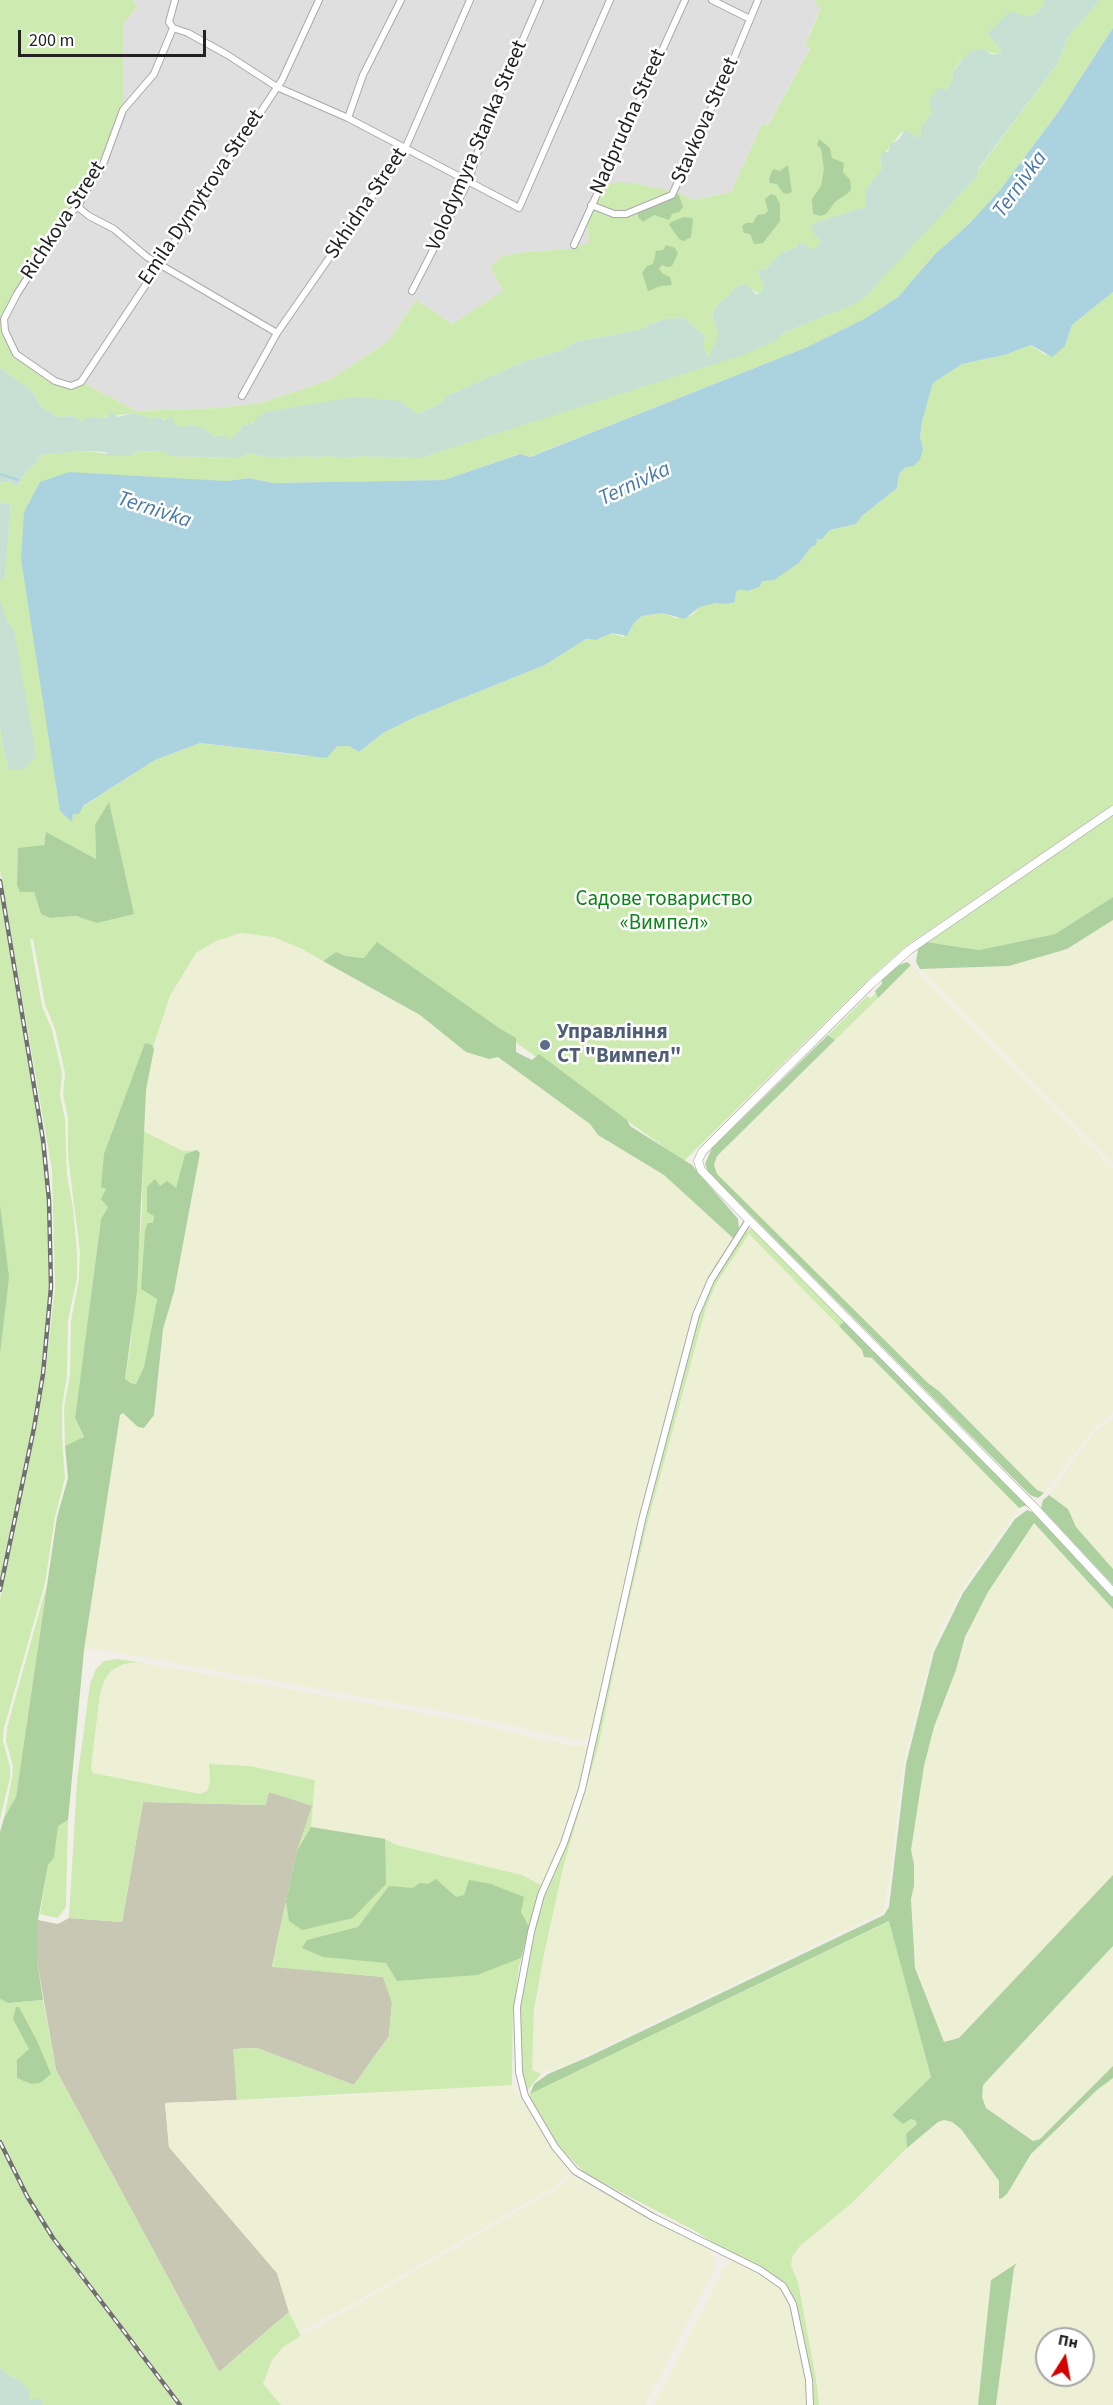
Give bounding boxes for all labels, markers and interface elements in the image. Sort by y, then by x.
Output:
scale bar [21,18,208,56]
text: 200 m [29,28,74,53]
street label: Volodymyra Stanka Street [422,37,534,255]
street label: Nadprudna Street [586,45,672,199]
street label: Stavkova Street [667,54,745,188]
street label: Emila Dymytrova Street [134,106,270,290]
street label: Skhidna Street [321,144,413,264]
water label: Ternivka [988,146,1054,224]
street label: Richkova Street [16,157,112,285]
water label: Ternivka [595,457,675,513]
water label: Ternivka [114,487,194,535]
park label: Садове товариство «Вимпел» [575,887,753,937]
place label: Управління СТ "Вимпел" [557,1020,681,1070]
marker: Управління СТ "Вимпел" [538,1038,552,1052]
north arrow [1035,2327,1095,2387]
text: Пн [1056,2329,1080,2354]

